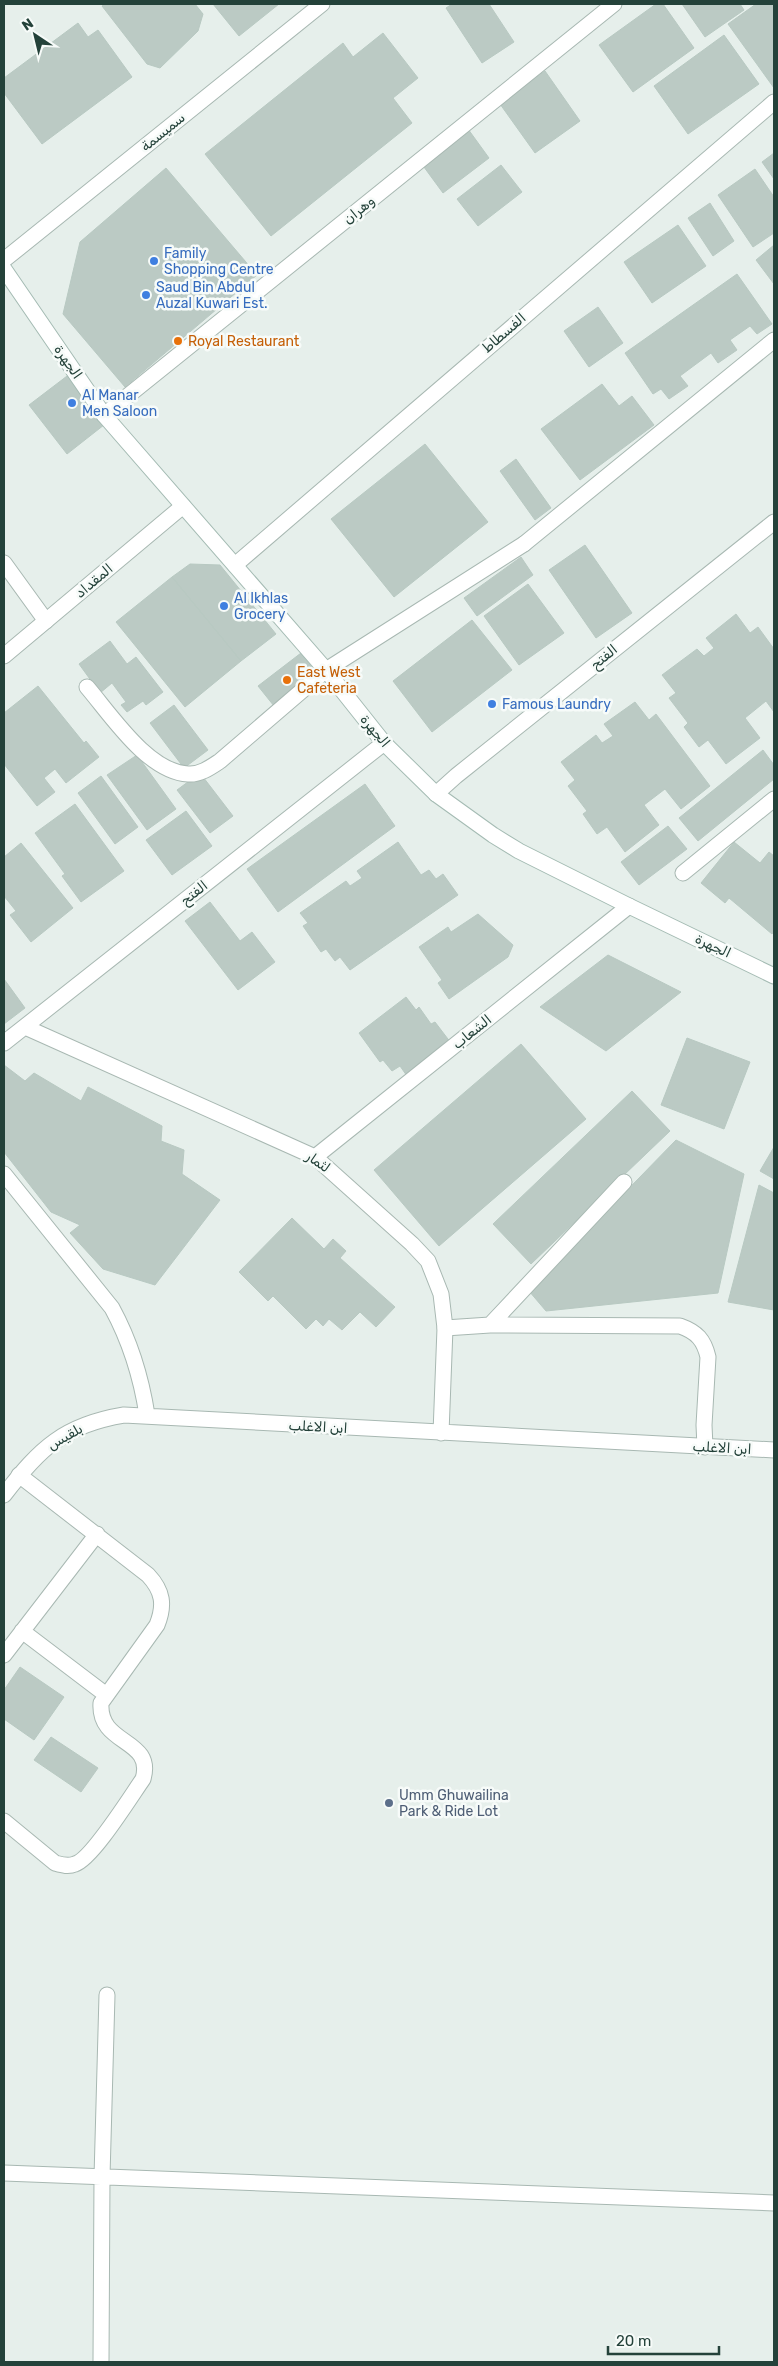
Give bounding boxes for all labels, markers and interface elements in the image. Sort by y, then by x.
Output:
north arrow [10,10,60,60]
text: N [19,15,37,35]
street label: سميسمة [137,109,189,155]
street label: وهران [340,192,378,228]
place label: Family Shopping Centre [164,245,274,278]
marker: Family Shopping Centre [148,255,160,267]
place label: Saud Bin Abdul Auzal Kuwari Est. [156,279,267,312]
marker: Saud Bin Abdul Auzal Kuwari Est. [140,289,152,301]
street label: الفسطاط [479,309,529,357]
place label: Royal Restaurant [188,333,300,350]
marker: Royal Restaurant [172,335,184,347]
street label: الجهرة [50,342,86,382]
place label: Al Manar Men Saloon [82,387,157,420]
marker: Al Manar Men Saloon [66,397,78,409]
street label: المقداد [72,560,116,602]
place label: Al Ikhlas Grocery [234,590,288,623]
marker: Al Ikhlas Grocery [218,600,230,612]
street label: الفتح [587,641,622,675]
place label: East West Cafeteria [297,664,361,697]
marker: East West Cafeteria [281,674,293,686]
place label: Famous Laundry [502,696,611,713]
marker: Famous Laundry [486,698,498,710]
street label: الجهرة [356,711,394,751]
street label: الفتح [177,877,212,911]
street label: الجهرة [692,930,734,962]
street label: الشعاب [449,1011,495,1053]
street label: لثمار [302,1147,333,1176]
street label: ابن الاغلب [288,1417,348,1437]
street label: بلقيس [44,1420,86,1454]
street label: ابن الاغلب [692,1438,752,1458]
place label: Umm Ghuwailina Park & Ride Lot [399,1787,509,1820]
marker: Umm Ghuwailina Park & Ride Lot [383,1797,395,1809]
scale bar [608,2324,719,2356]
text: 20 m [616,2332,651,2350]

